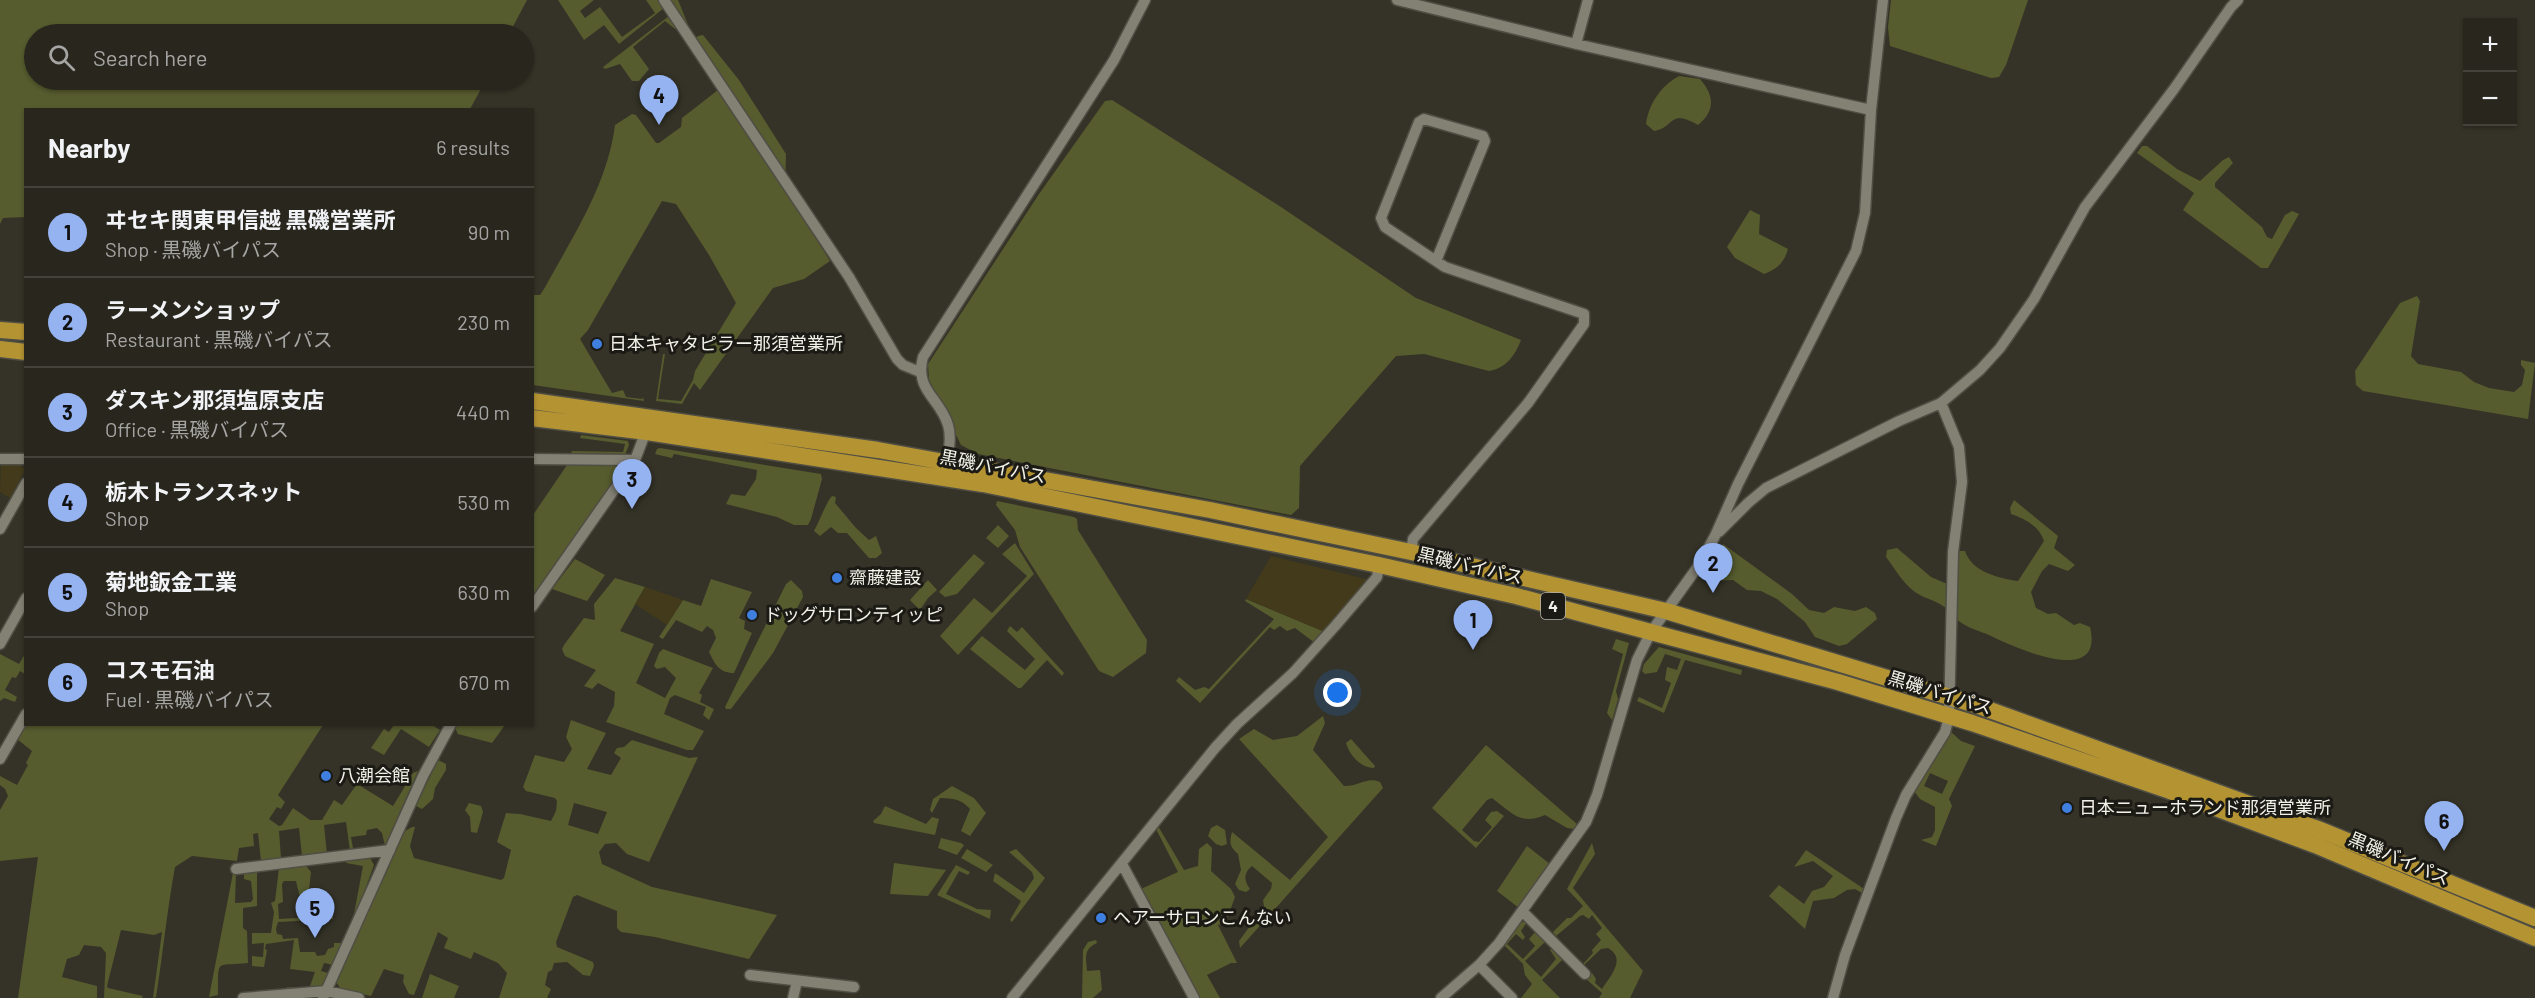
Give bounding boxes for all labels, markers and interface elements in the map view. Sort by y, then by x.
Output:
map controls [2463,18,2517,126]
button: + [2463,18,2517,72]
search box [24,24,534,90]
icon: search [45,41,78,74]
text: Search here [93,44,207,70]
button: − [2463,72,2517,126]
pin: 4 [640,76,678,125]
text: Nearby [48,132,130,163]
text: 6 results [436,135,510,159]
text: ヰセキ関東甲信越 黒磯営業所 [105,206,395,232]
text: 1 [64,220,71,244]
text: 90 m [468,220,510,244]
text: Shop · 黒磯バイパス [105,237,281,261]
text: ラーメンショップ [105,296,280,322]
text: 2 [62,310,73,334]
text: 230 m [457,310,510,334]
text: Restaurant · 黒磯バイパス [105,327,333,351]
place label: 日本キャタピラー那須営業所 [609,332,843,354]
marker: 日本キャタピラー那須営業所 [590,337,604,351]
text: ダスキン那須塩原支店 [105,386,324,412]
text: 3 [62,400,73,424]
text: 440 m [456,400,510,424]
text: Office · 黒磯バイパス [105,417,289,441]
street label: 黒磯バイパス [938,445,1048,487]
pin: 3 [612,460,652,509]
text: 栃木トランスネット [105,478,303,504]
text: 4 [61,490,74,514]
text: 530 m [458,490,510,514]
text: Shop [105,506,149,530]
street label: 黒磯バイパス [1415,542,1525,588]
pin: 2 [1694,544,1732,593]
place label: 齋藤建設 [849,566,921,588]
text: 菊地鈑金工業 [105,568,237,594]
marker: 齋藤建設 [830,571,844,585]
text: 5 [62,580,73,604]
text: 630 m [458,580,510,604]
road number: 4 [1541,593,1565,619]
text: Shop [105,596,149,620]
pin: 1 [1454,600,1492,650]
place label: ドッグサロンティッピ [764,603,943,625]
marker: ドッグサロンティッピ [745,608,759,622]
text: コスモ石油 [105,656,215,682]
street label: 黒磯バイパス [1886,666,1995,718]
text: 6 [62,670,73,694]
text: 670 m [458,670,510,694]
your location [1323,678,1352,707]
text: Fuel · 黒磯バイパス [105,687,274,711]
place label: 八潮会館 [338,764,410,786]
marker: 八潮会館 [319,769,333,783]
place label: 日本ニューホランド那須営業所 [2079,796,2331,818]
marker: 日本ニューホランド那須営業所 [2060,801,2074,815]
pin: 6 [2424,802,2464,851]
street label: 黒磯バイパス [2346,827,2453,889]
pin: 5 [296,888,334,938]
place label: ヘアーサロンこんない [1113,906,1292,928]
marker: ヘアーサロンこんない [1094,911,1108,925]

